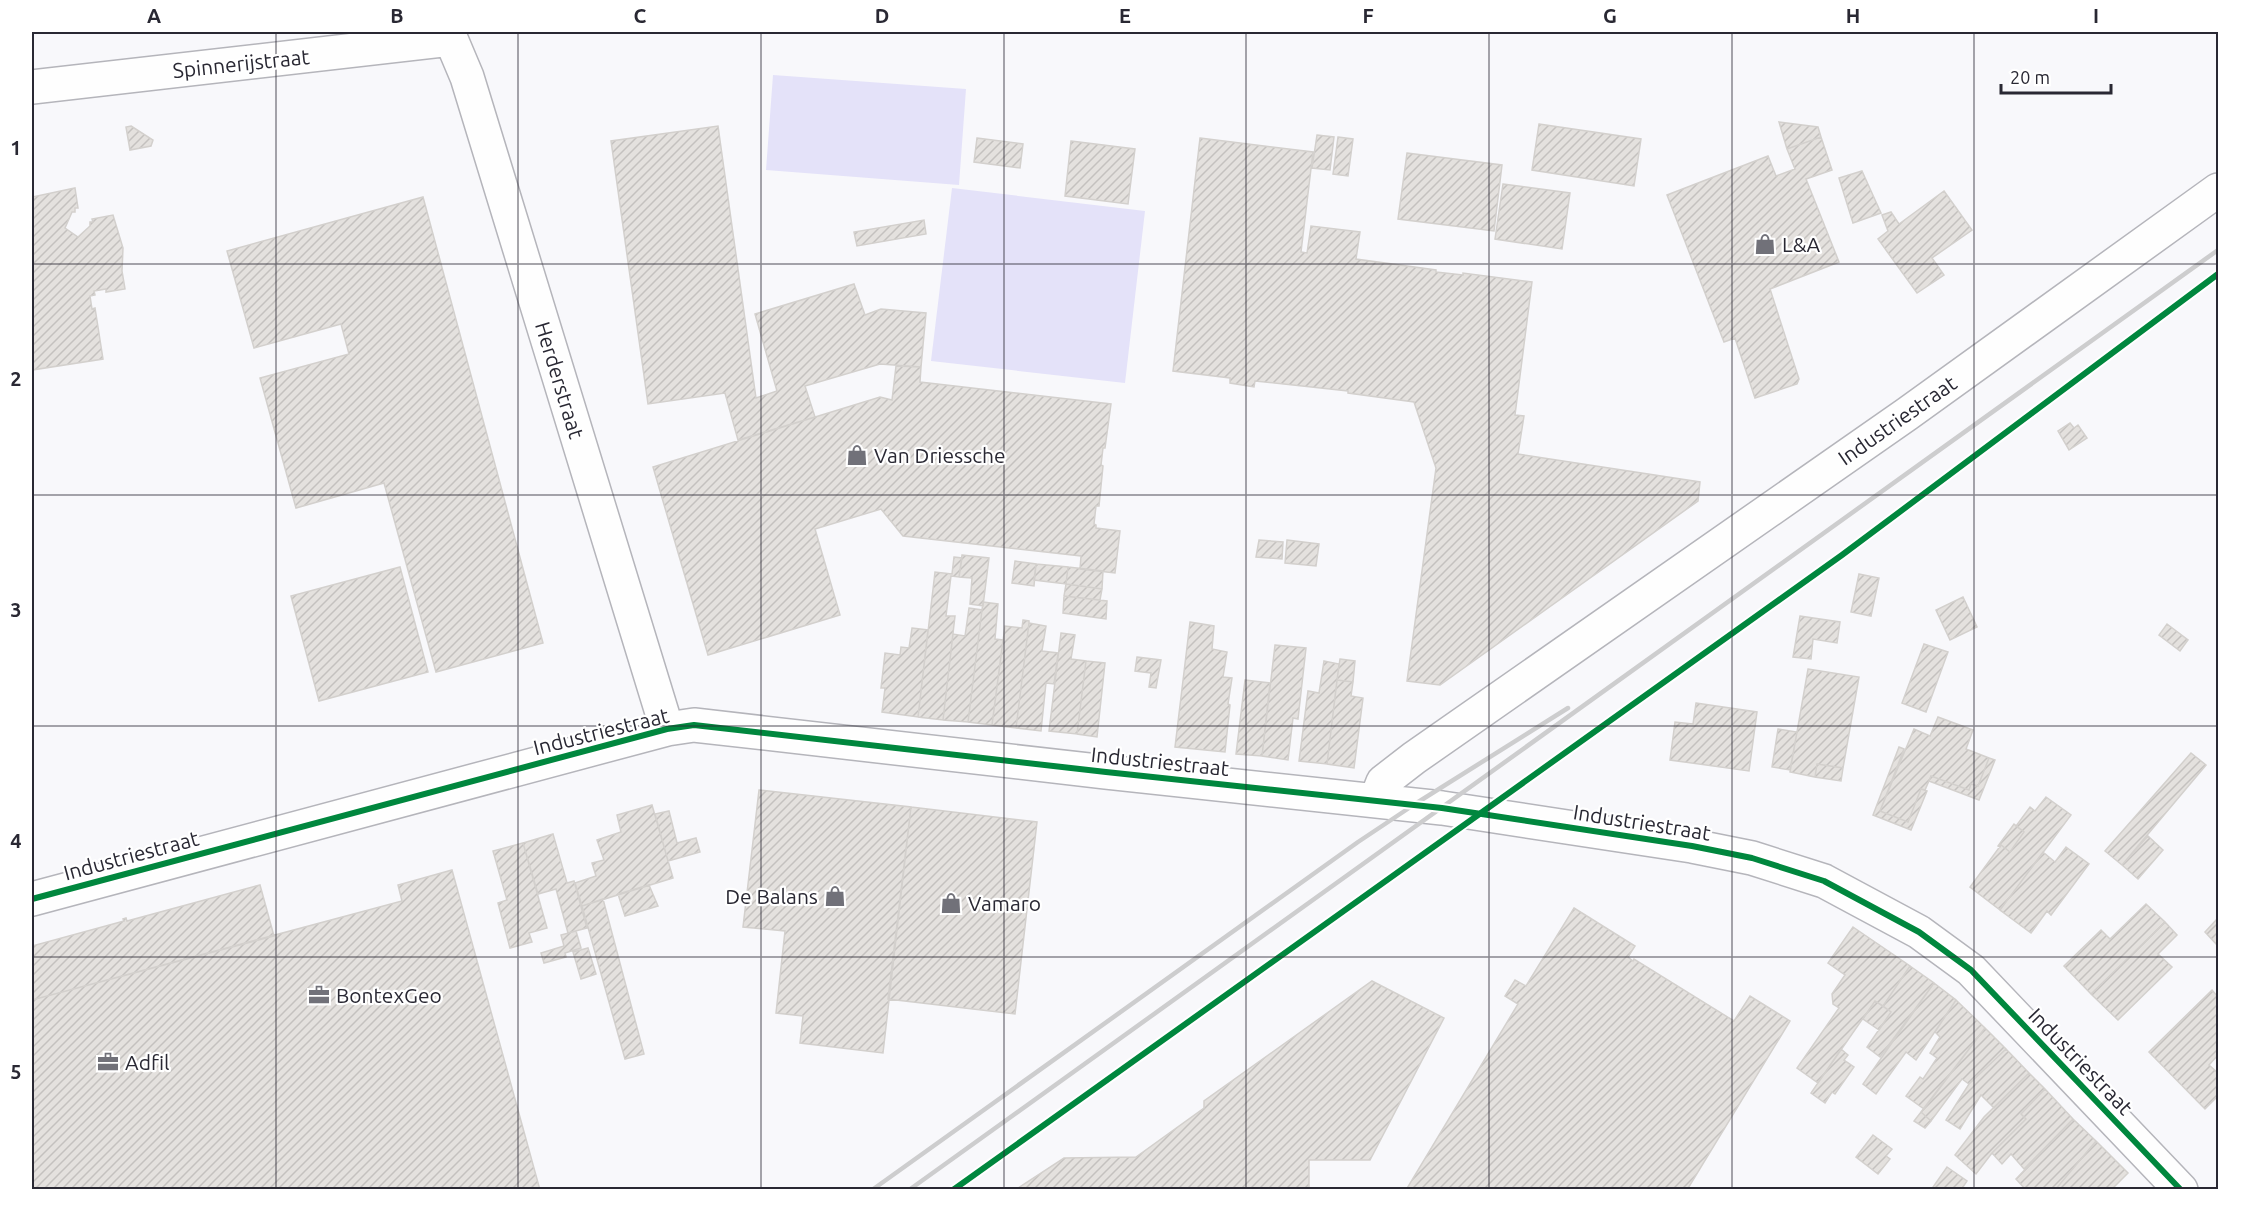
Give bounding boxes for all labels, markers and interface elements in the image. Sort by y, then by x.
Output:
text: A [147,4,161,27]
text: B [390,4,404,27]
text: C [634,4,647,27]
text: D [875,4,889,27]
text: E [1119,4,1131,27]
text: F [1362,4,1374,27]
text: G [1603,4,1617,27]
text: H [1846,4,1860,27]
text: I [2093,4,2099,27]
street label: Spinnerijstraat [171,44,311,82]
scale bar [2001,57,2110,95]
text: 20 m [2010,67,2050,87]
text: 1 [10,136,22,159]
shop icon: L&A [1753,232,1777,256]
place label: L&A [1782,232,1820,256]
street label: Herderstraat [531,319,589,441]
text: 2 [10,367,22,390]
street label: Industriestraat [1833,370,1961,470]
shop icon: Van Driessche [845,443,869,467]
place label: Van Driessche [874,443,1006,467]
text: 3 [10,598,22,621]
street label: Industriestraat [531,703,671,759]
street label: Industriestraat [1090,742,1230,780]
street label: Industriestraat [1572,799,1712,845]
street label: Industriestraat [61,825,201,885]
text: 4 [10,829,22,852]
place label: De Balans [725,884,818,908]
shop icon: De Balans [823,884,847,908]
shop icon: Vamaro [939,891,963,915]
place label: Vamaro [968,891,1041,915]
office icon: BontexGeo [307,983,331,1007]
place label: BontexGeo [336,983,442,1007]
street label: Industriestraat [2024,1003,2138,1119]
office icon: Adfil [96,1050,120,1074]
place label: Adfil [125,1050,170,1074]
text: 5 [10,1060,22,1083]

